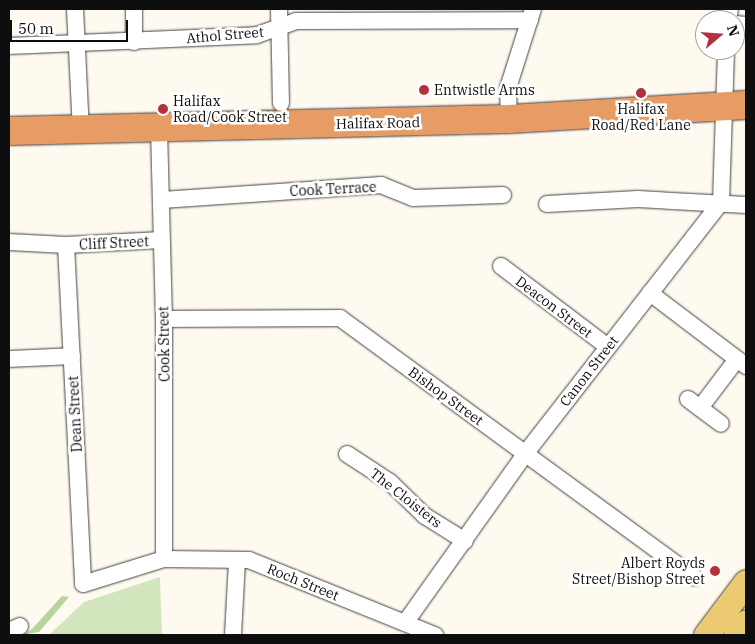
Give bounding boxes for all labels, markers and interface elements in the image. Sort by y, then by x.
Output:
scale bar [12,10,130,42]
north arrow [695,10,745,60]
text: 50 m [18,19,54,38]
street label: Athol Street [186,23,264,47]
text: N [723,23,744,39]
place label: Entwistle Arms [434,82,535,98]
marker: Entwistle Arms [418,84,430,96]
marker: Halifax Road/Red Lane [635,87,647,99]
place label: Halifax Road/Cook Street [173,93,287,125]
place label: Halifax Road/Red Lane [591,101,691,134]
marker: Halifax Road/Cook Street [157,103,169,115]
street label: Halifax Road [336,114,420,132]
street label: Cook Terrace [289,178,377,200]
street label: Cliff Street [79,233,149,253]
street label: Deacon Street [512,273,596,341]
street label: Cook Street [155,306,173,382]
street label: Canon Street [556,332,622,410]
street label: Bishop Street [405,363,487,429]
street label: Dean Street [65,375,85,453]
street label: The Cloisters [367,465,445,531]
place label: Albert Royds Street/Bishop Street [572,555,705,588]
street label: Roch Street [265,560,341,604]
marker: Albert Royds Street/Bishop Street [709,565,721,577]

